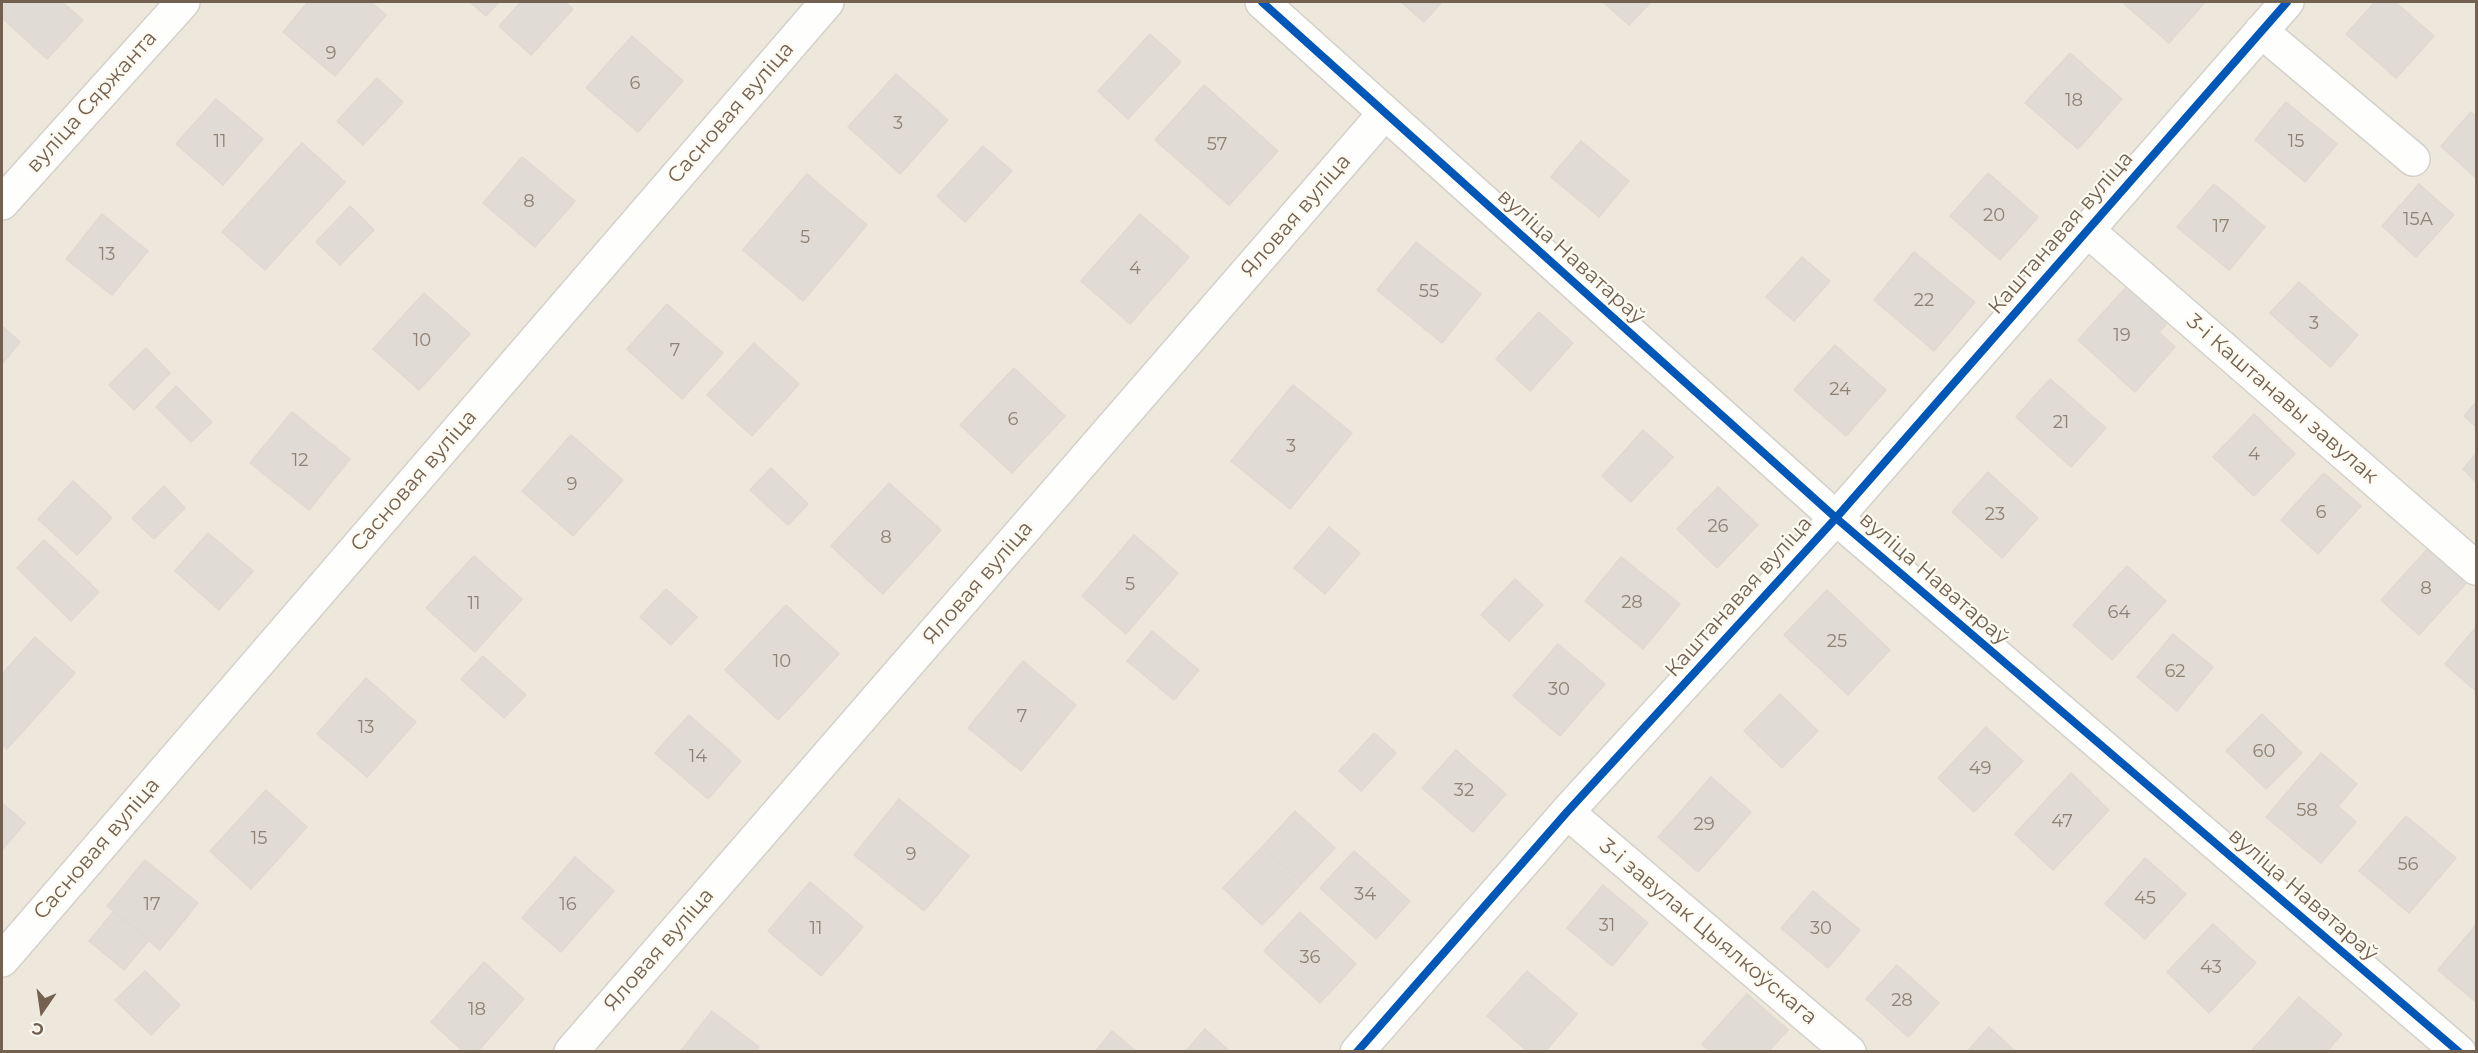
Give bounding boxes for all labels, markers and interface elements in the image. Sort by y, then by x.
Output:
street label: вуліца Сяржанта [22,26,162,178]
street label: Сасновая вуліца [663,37,799,189]
house number: 9 [326,43,336,65]
house number: 6 [630,73,640,95]
house number: 18 [2065,90,2083,112]
house number: 3 [893,113,903,135]
house number: 11 [214,131,226,153]
house number: 15 [2288,131,2304,153]
house number: 57 [1207,134,1227,156]
street label: Каштанавая вуліца [1983,146,2139,320]
street label: Яловая вуліца [1236,149,1356,283]
street label: вуліца Наватараў [1492,184,1650,330]
house number: 8 [523,191,535,213]
house number: 20 [1983,205,2005,227]
house number: 15А [2403,209,2433,231]
house number: 17 [2212,216,2230,238]
house number: 5 [800,227,810,249]
house number: 13 [99,244,115,266]
house number: 4 [1129,258,1141,280]
house number: 55 [1419,281,1439,303]
house number: 22 [1914,290,1934,312]
street label: 3-і Каштанавы завулак [2181,309,2383,489]
house number: 3 [2309,313,2319,335]
house number: 19 [2113,325,2131,347]
house number: 10 [413,330,431,352]
house number: 7 [670,340,680,362]
house number: 24 [1829,379,1851,401]
street label: Сасновая вуліца [346,405,482,557]
house number: 6 [1008,409,1018,431]
house number: 21 [2053,412,2069,434]
house number: 3 [1286,436,1296,458]
house number: 4 [2248,444,2260,466]
house number: 12 [292,450,308,472]
house number: 9 [567,474,577,496]
house number: 6 [2316,502,2326,524]
house number: 23 [1985,504,2005,526]
street label: вуліца Наватараў [1854,507,2014,651]
street label: Каштанавая вуліца [1660,511,1818,683]
street label: Яловая вуліца [918,516,1038,650]
house number: 26 [1707,516,1729,538]
house number: 8 [880,527,892,549]
house number: 5 [1125,574,1135,596]
house number: 8 [2420,578,2432,600]
house number: 28 [1621,592,1643,614]
house number: 11 [468,593,480,615]
house number: 64 [2108,602,2130,624]
house number: 25 [1827,631,1847,653]
house number: 10 [773,651,791,673]
house number: 62 [2164,661,2186,683]
house number: 30 [1548,679,1570,701]
house number: 7 [1017,706,1027,728]
house number: 13 [358,717,374,739]
house number: 60 [2253,741,2275,763]
house number: 14 [689,746,707,768]
house number: 49 [1969,758,1991,780]
street label: Сасновая вуліца [29,773,165,925]
house number: 32 [1454,780,1474,802]
house number: 58 [2296,800,2318,822]
house number: 47 [2051,811,2073,833]
house number: 29 [1693,814,1715,836]
street label: вуліца Наватараў [2223,823,2383,967]
house number: 15 [251,828,267,850]
street label: 3-і завулак Цыялкоўскага [1594,834,1822,1030]
house number: 9 [906,844,916,866]
house number: 56 [2397,854,2419,876]
street label: Яловая вуліца [599,883,719,1017]
house number: 34 [1354,884,1376,906]
house number: 45 [2134,888,2156,910]
house number: 17 [143,894,161,916]
house number: 16 [559,894,577,916]
house number: 31 [1599,915,1615,937]
house number: 11 [810,918,822,940]
house number: 30 [1810,918,1832,940]
house number: 36 [1299,947,1321,969]
house number: 43 [2200,957,2222,979]
north arrow [12,981,72,1041]
house number: 28 [1891,990,1913,1012]
house number: 18 [468,999,486,1021]
text: С [30,1018,46,1040]

